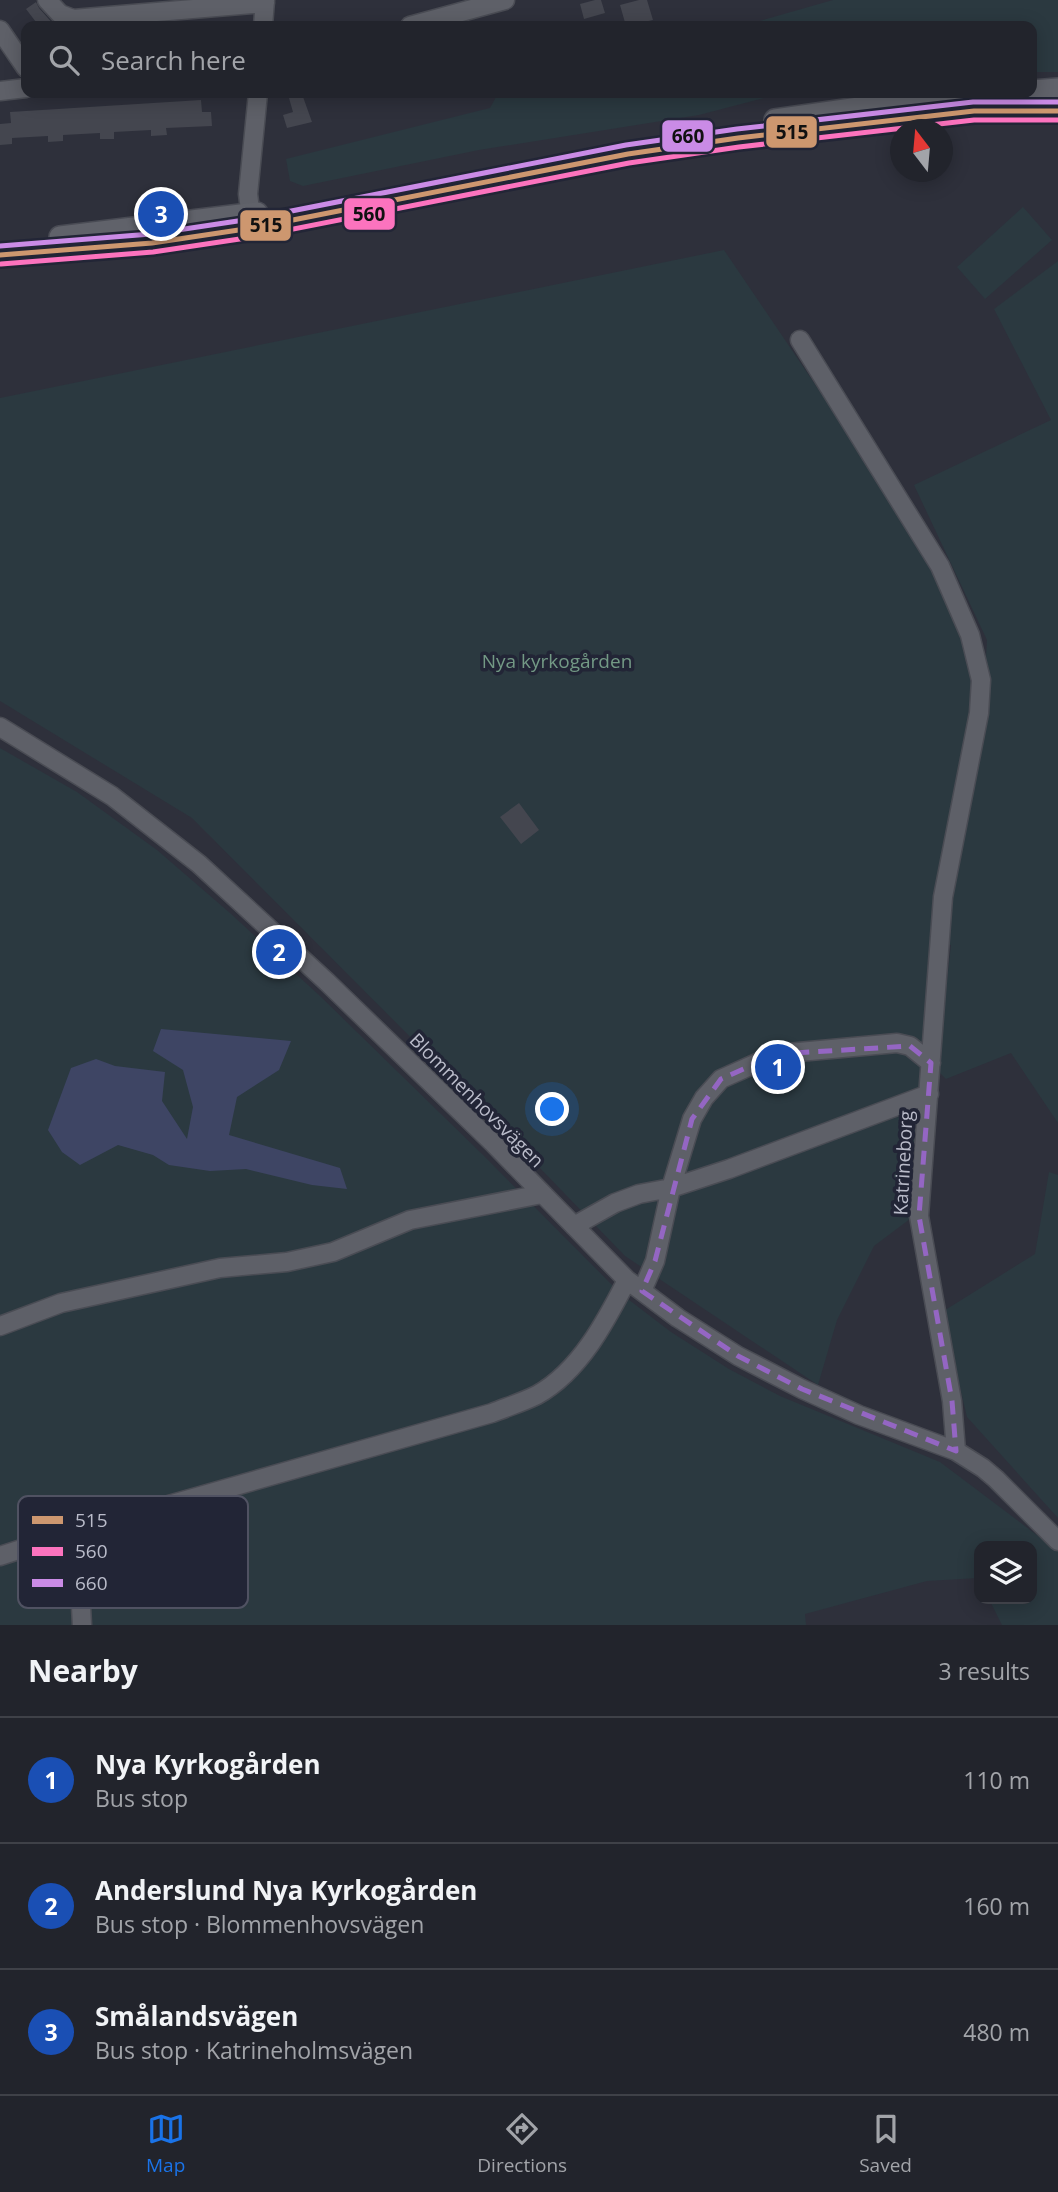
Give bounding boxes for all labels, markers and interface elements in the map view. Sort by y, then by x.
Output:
search box [21,21,1037,98]
icon: search [45,41,83,79]
text: Search here [101,42,246,78]
line badge: 515 [765,115,818,149]
line badge: 660 [661,119,714,153]
text: 515 [776,119,808,145]
north arrow [890,119,953,182]
text: 660 [672,123,704,149]
pin: 3 [138,188,184,240]
line badge: 560 [343,197,396,231]
text: 560 [353,201,385,227]
line badge: 515 [239,209,292,242]
text: 515 [250,212,282,238]
park label: Nya kyrkogården [482,648,632,674]
pin: 2 [256,926,302,978]
street label: Blommenhovsvägen [404,1027,550,1173]
pin: 1 [755,1041,801,1093]
your location [535,1092,569,1126]
street label: Katrineborg [887,1110,919,1216]
legend [18,1496,248,1608]
text: 515 [75,1507,108,1533]
text: 560 [75,1538,108,1564]
map controls [974,1541,1037,1604]
button: layers [974,1541,1037,1604]
text: 660 [75,1570,108,1596]
text: Nearby [28,1650,138,1691]
text: 3 results [939,1655,1030,1687]
text: Nya Kyrkogården [95,1746,321,1782]
text: 1 [44,1764,58,1796]
text: 110 m [963,1764,1030,1796]
text: Bus stop [95,1782,188,1814]
text: Anderslund Nya Kyrkogården [95,1872,477,1908]
text: 2 [44,1890,58,1922]
text: 160 m [963,1890,1030,1922]
text: Bus stop · Blommenhovsvägen [95,1908,424,1940]
text: Smålandsvägen [95,1998,298,2034]
text: 3 [44,2016,58,2048]
text: 480 m [963,2016,1030,2048]
text: Bus stop · Katrineholmsvägen [95,2034,413,2066]
tab: Map [146,2110,185,2178]
tab: Directions [477,2110,567,2178]
tab: Saved [859,2110,912,2178]

